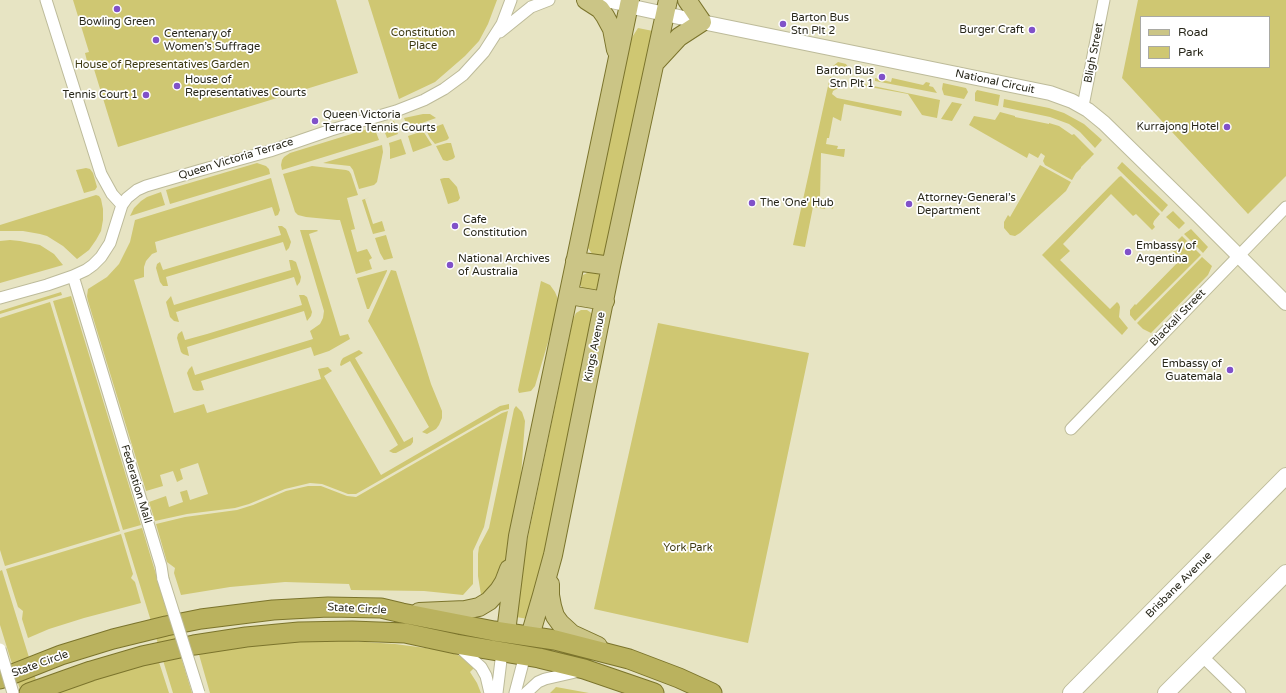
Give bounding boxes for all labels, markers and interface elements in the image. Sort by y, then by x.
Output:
marker: Bowling Green [112,4,122,14]
place label: Barton Bus Stn Plt 2 [791,11,849,37]
place label: Bowling Green [79,15,155,29]
legend [1140,16,1270,68]
marker: Barton Bus Stn Plt 2 [778,19,788,29]
street label: Bligh Street [1082,22,1106,84]
place label: Burger Craft [959,23,1024,37]
marker: Burger Craft [1027,25,1037,35]
text: Road [1178,25,1208,39]
park label: Constitution Place [391,26,455,52]
place label: Centenary of Women’s Suffrage [164,27,260,53]
marker: Centenary of Women’s Suffrage [151,35,161,45]
text: Park [1178,45,1204,59]
park label: House of Representatives Garden [75,58,249,72]
place label: Barton Bus Stn Plt 1 [816,64,874,90]
street label: National Circuit [954,67,1036,97]
marker: Barton Bus Stn Plt 1 [877,72,887,82]
place label: House of Representatives Courts [185,73,306,99]
marker: House of Representatives Courts [172,81,182,91]
place label: Tennis Court 1 [62,88,138,102]
marker: Tennis Court 1 [141,90,151,100]
place label: Queen Victoria Terrace Tennis Courts [323,108,436,134]
marker: Queen Victoria Terrace Tennis Courts [310,116,320,126]
place label: Kurrajong Hotel [1136,120,1219,134]
marker: Kurrajong Hotel [1222,122,1232,132]
street label: Queen Victoria Terrace [177,135,295,183]
place label: Attorney-General’s Department [917,191,1016,217]
place label: The 'One' Hub [760,196,834,210]
marker: The 'One' Hub [747,198,757,208]
marker: Attorney-General’s Department [904,199,914,209]
place label: Cafe Constitution [463,213,527,239]
marker: Cafe Constitution [450,221,460,231]
place label: Embassy of Argentina [1136,239,1196,265]
marker: Embassy of Argentina [1123,247,1133,257]
place label: National Archives of Australia [458,252,550,278]
marker: National Archives of Australia [445,260,455,270]
street label: Blackall Street [1147,287,1209,349]
street label: Kings Avenue [582,311,608,383]
place label: Embassy of Guatemala [1162,357,1222,383]
marker: Embassy of Guatemala [1225,365,1235,375]
street label: Federation Mall [118,443,154,525]
park label: York Park [663,541,713,555]
street label: Brisbane Avenue [1143,549,1215,621]
street label: State Circle [327,601,387,617]
street label: State Circle [10,648,70,680]

